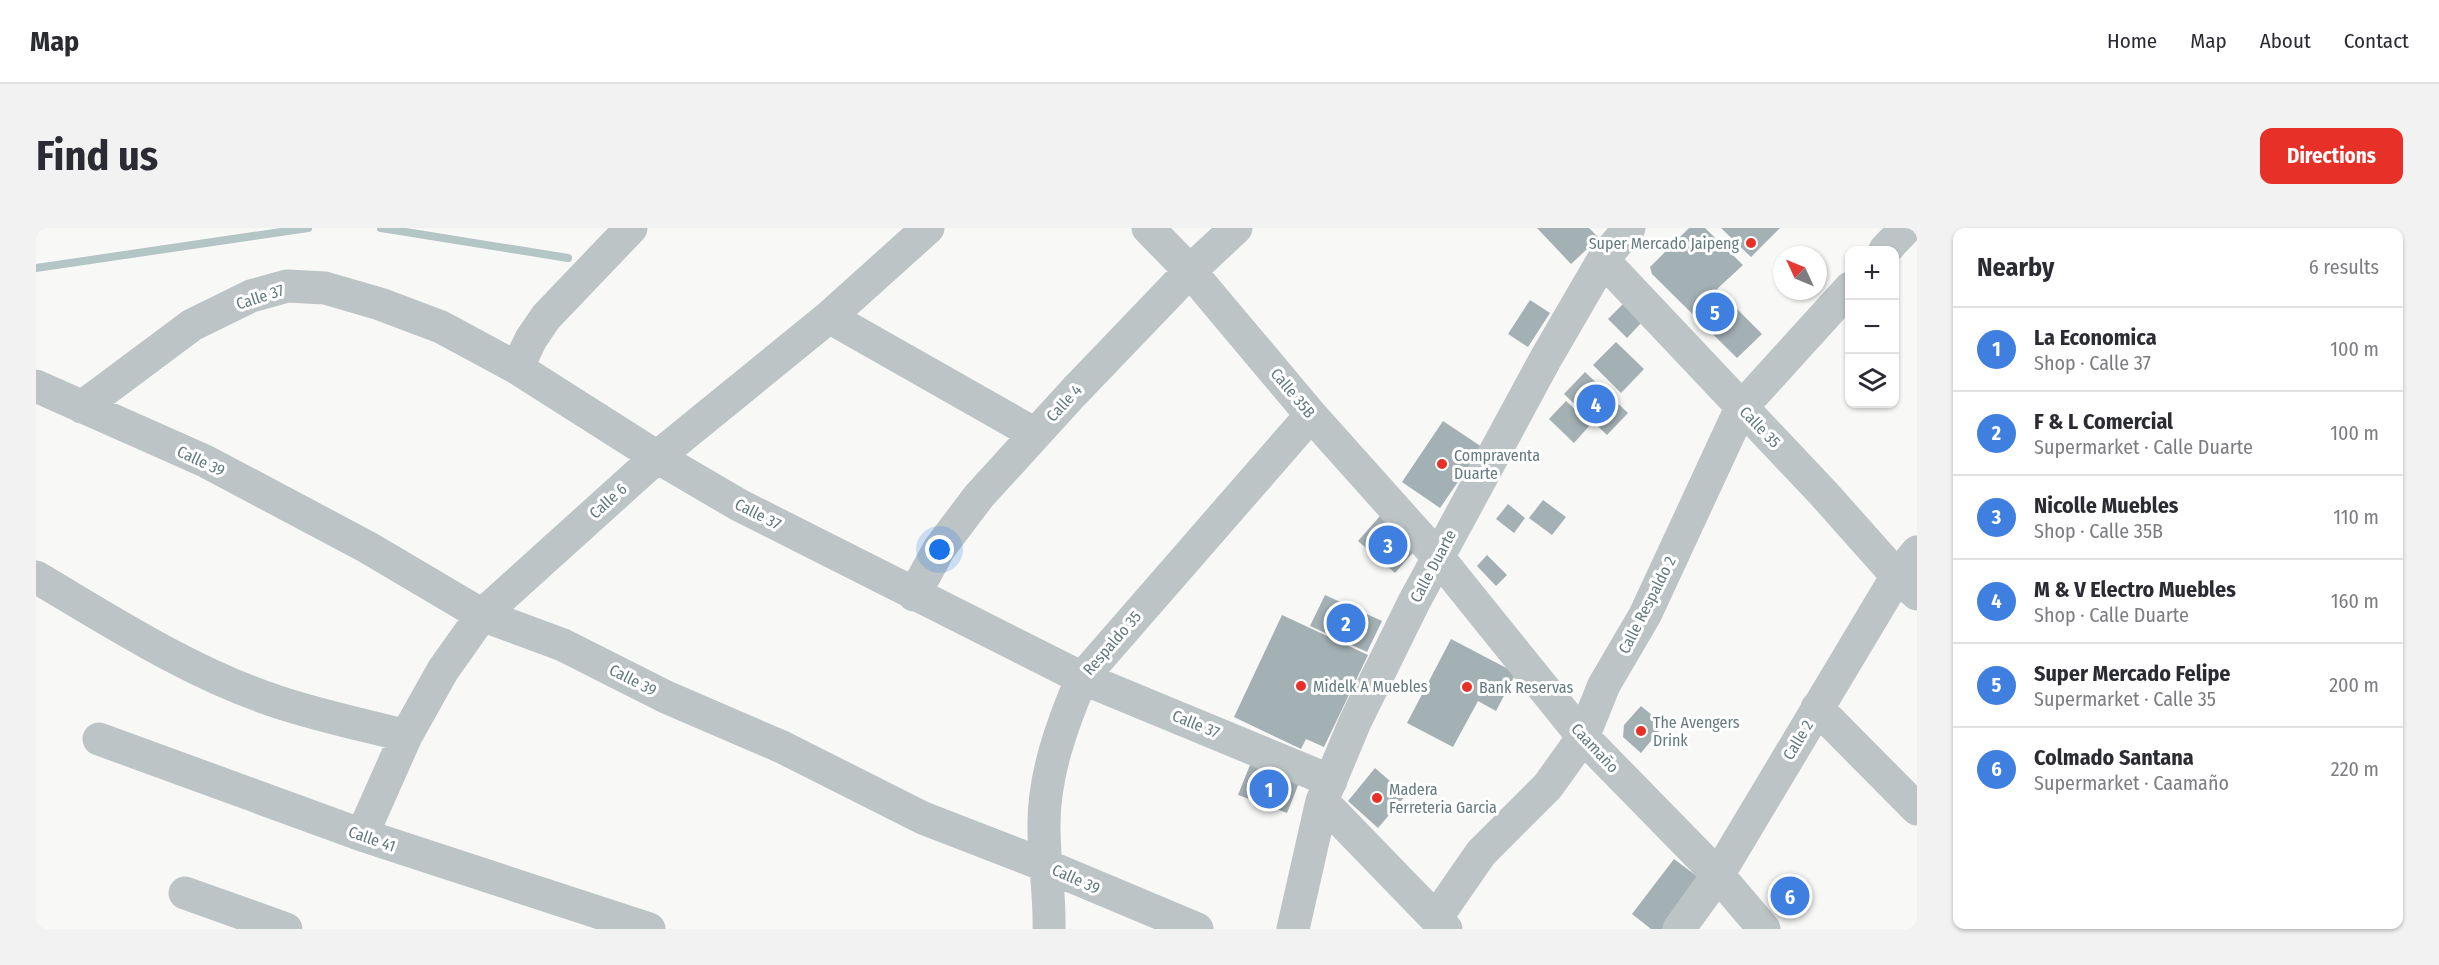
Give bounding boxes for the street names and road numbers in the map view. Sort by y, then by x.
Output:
street label: Calle 37 [234,280,287,314]
street label: Calle 35B [1267,364,1319,422]
street label: Calle 4 [1042,380,1086,425]
street label: Calle 35 [1736,402,1784,452]
street label: Calle 39 [174,442,228,480]
street label: Calle 6 [585,479,631,523]
street label: Calle 37 [732,494,785,534]
street label: Calle Duarte [1406,526,1460,606]
street label: Calle Respaldo 2 [1614,553,1680,657]
street label: Respaldo 35 [1079,607,1145,679]
street label: Calle 39 [606,660,660,700]
street label: Calle 37 [1170,706,1223,742]
street label: Calle 2 [1779,717,1817,763]
street label: Caamaño [1567,719,1623,777]
street label: Calle 41 [346,822,398,856]
street label: Calle 39 [1049,860,1103,898]

